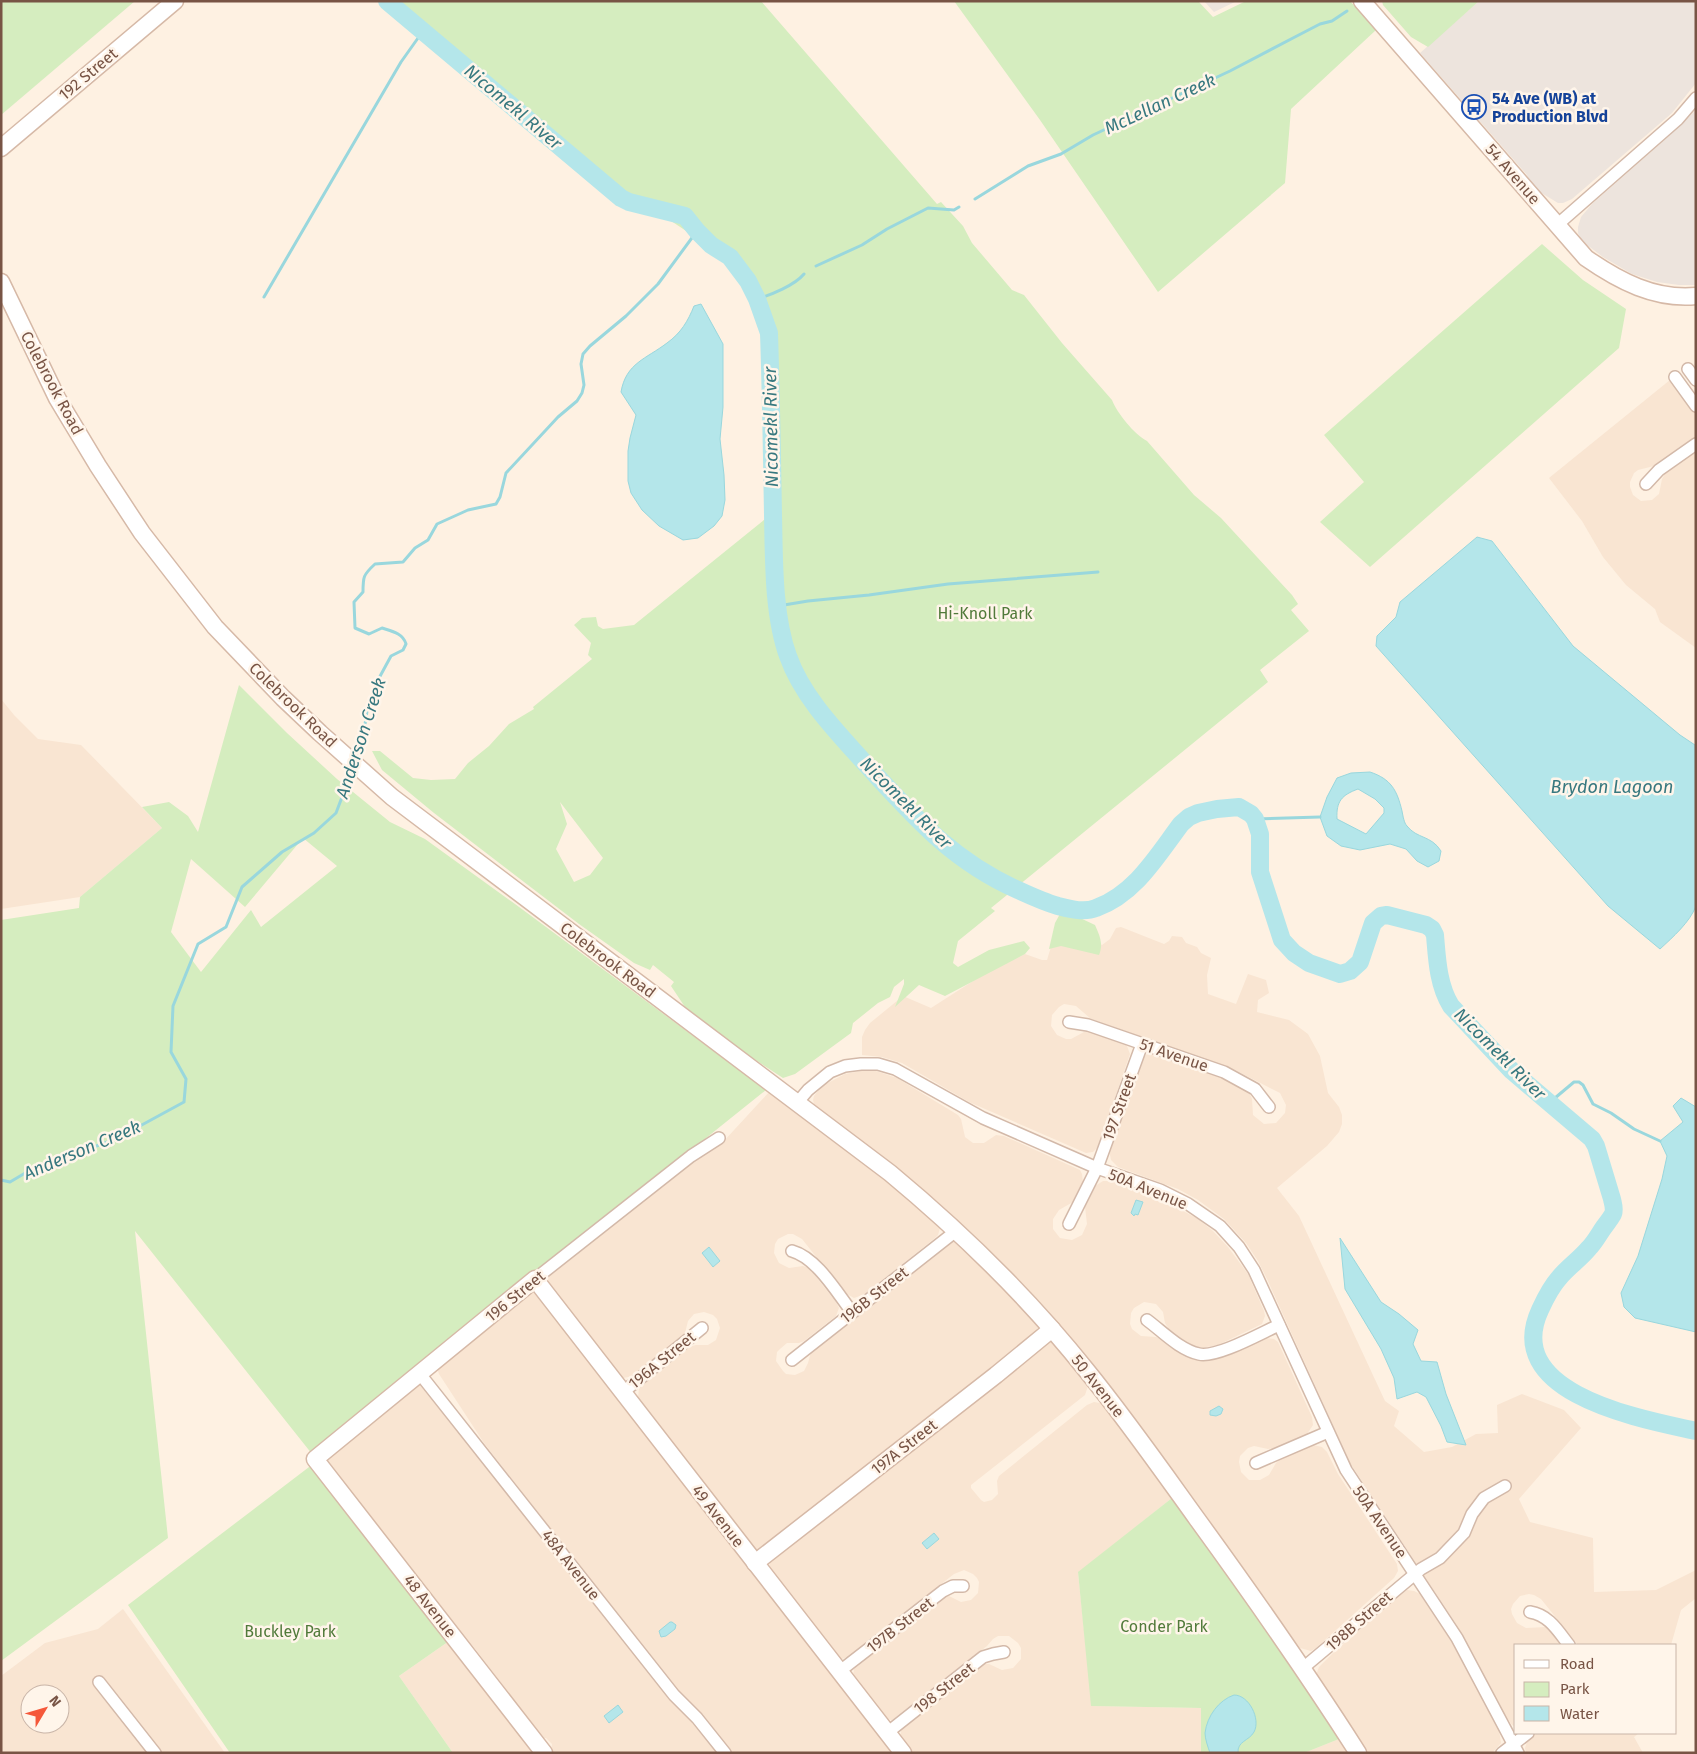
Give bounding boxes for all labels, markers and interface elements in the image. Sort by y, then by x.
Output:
street label: 192 Street [55,44,121,104]
water label: Nicomekl River [460,60,567,155]
water label: McLellan Creek [1101,69,1219,139]
place label: 54 Ave (WB) at Production Blvd [1492,89,1608,126]
bus stop icon: 54 Ave (WB) at Production Blvd [1461,94,1487,120]
street label: 54 Avenue [1482,140,1544,208]
street label: Colebrook Road [17,328,87,438]
water label: Nicomekl River [759,365,783,487]
park label: Hi-Knoll Park [937,604,1033,623]
street label: Colebrook Road [245,658,341,752]
water label: Anderson Creek [331,675,391,802]
water label: Nicomekl River [856,753,957,854]
water label: Brydon Lagoon [1551,776,1673,798]
street label: Colebrook Road [557,918,659,1002]
water label: Nicomekl River [1450,1004,1551,1105]
street label: 51 Avenue [1137,1034,1211,1076]
street label: 197 Street [1098,1071,1140,1143]
water label: Anderson Creek [19,1115,144,1185]
street label: 50A Avenue [1106,1165,1190,1213]
street label: 196B Street [836,1262,912,1327]
street label: 196 Street [481,1266,549,1326]
street label: 196A Street [625,1327,699,1393]
street label: 50 Avenue [1068,1351,1128,1421]
street label: 197A Street [867,1415,941,1479]
street label: 49 Avenue [688,1481,748,1551]
street label: 50A Avenue [1349,1482,1411,1562]
street label: 48A Avenue [538,1526,604,1604]
street label: 48 Avenue [400,1571,460,1641]
street label: 198B Street [1322,1587,1396,1655]
street label: 197B Street [863,1593,937,1657]
park label: Conder Park [1120,1617,1209,1636]
park label: Buckley Park [244,1622,337,1641]
legend [1514,1644,1677,1734]
text: Road [1560,1655,1595,1673]
street label: 198 Street [910,1658,978,1718]
text: Park [1560,1680,1590,1698]
north arrow [20,1684,70,1734]
text: N [45,1692,64,1710]
text: Water [1560,1705,1599,1723]

